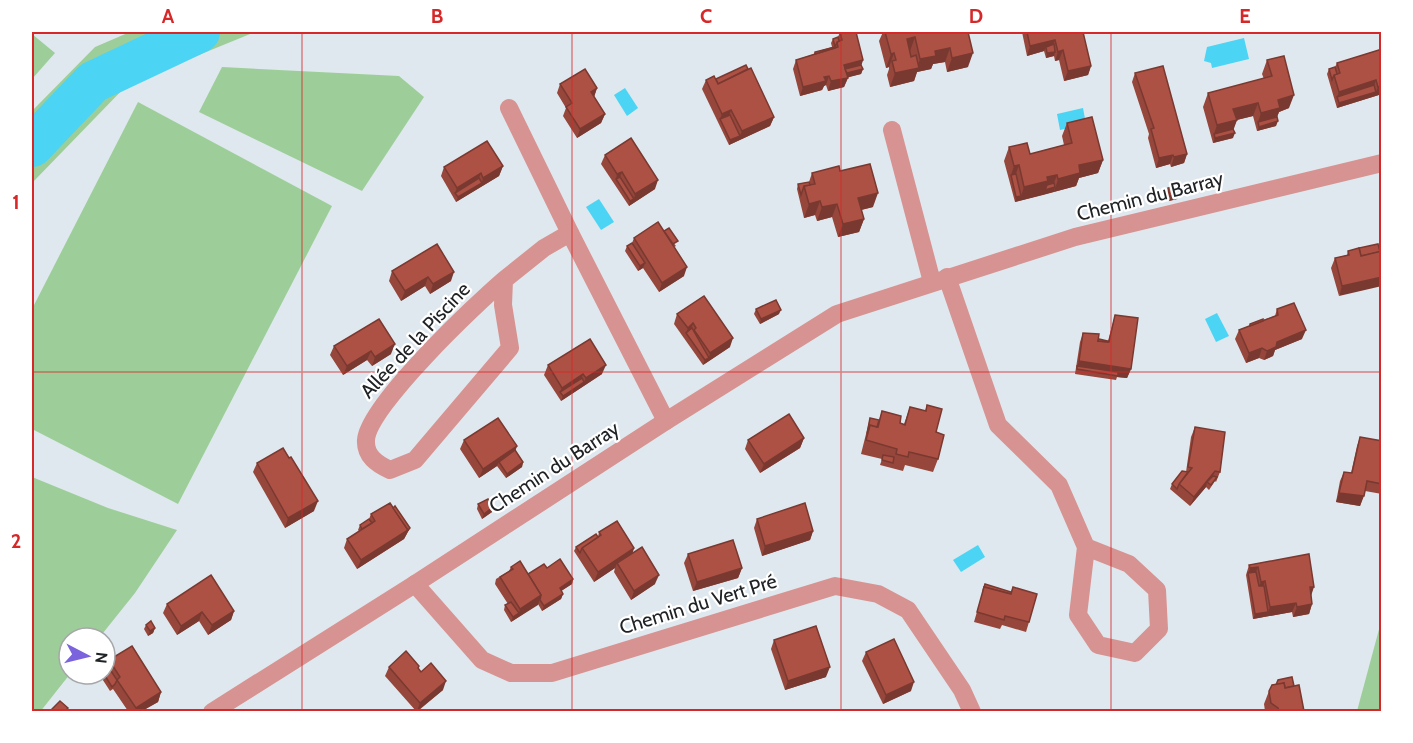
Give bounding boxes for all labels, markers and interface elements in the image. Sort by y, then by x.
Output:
text: A [162,4,175,28]
text: B [431,4,443,28]
text: C [700,4,712,28]
text: D [969,4,983,28]
text: E [1239,4,1251,28]
street label: Chemin du Barray [1074,166,1226,226]
text: 1 [12,190,20,214]
street label: Allée de la Piscine [355,277,475,403]
street label: Chemin du Barray [484,416,624,518]
text: 2 [11,529,21,553]
street label: Chemin du Vert Pré [616,569,780,639]
north arrow [57,626,117,686]
text: N [91,651,112,665]

